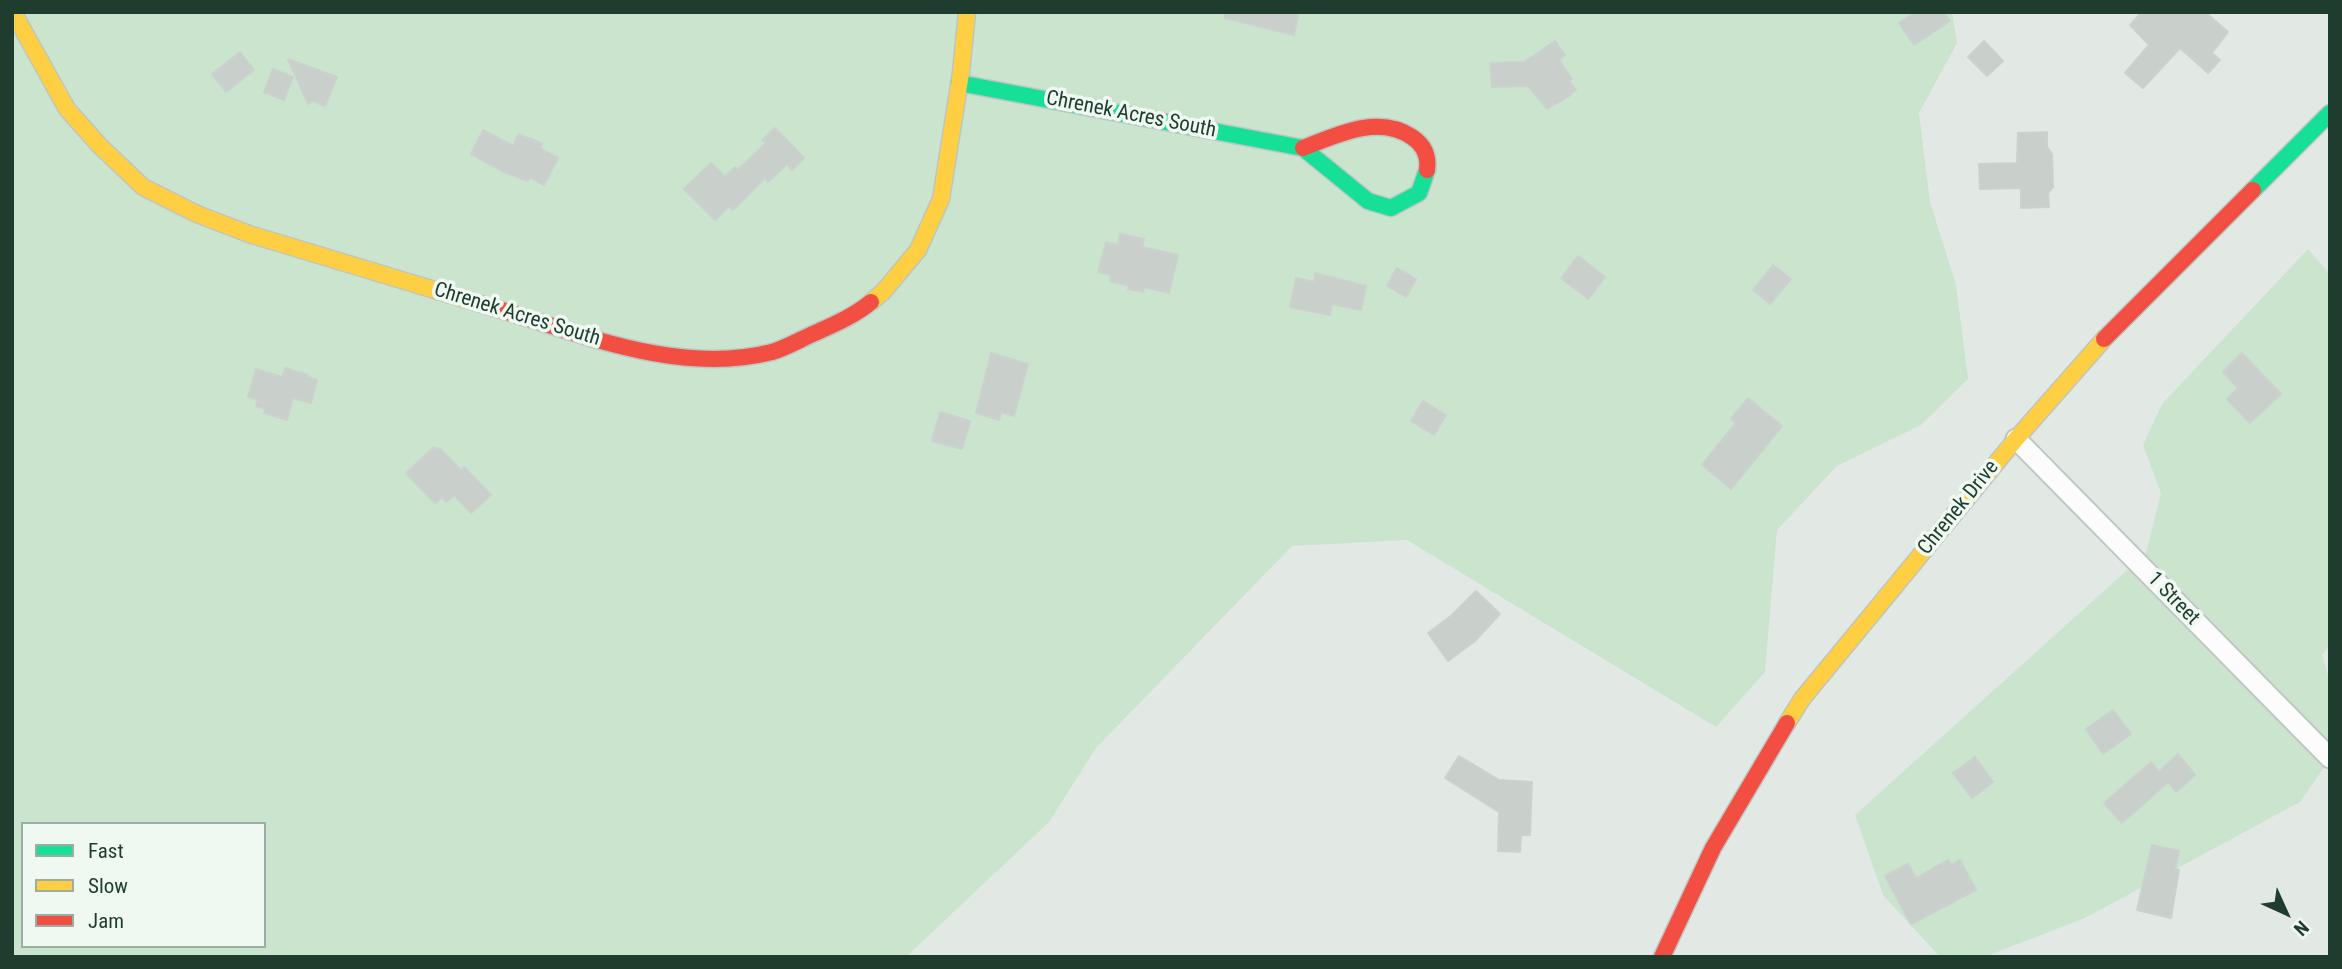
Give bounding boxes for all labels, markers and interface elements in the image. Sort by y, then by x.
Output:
street label: Chrenek Acres South [1044,86,1218,144]
street label: Chrenek Acres South [431,278,603,352]
street label: Chrenek Drive [1913,456,2005,560]
street label: 1 Street [2142,567,2204,631]
legend [21,822,266,948]
text: Fast [88,839,124,863]
text: Slow [88,874,128,898]
north arrow [2251,878,2321,948]
text: Jam [88,909,124,933]
text: N [2289,916,2313,940]

